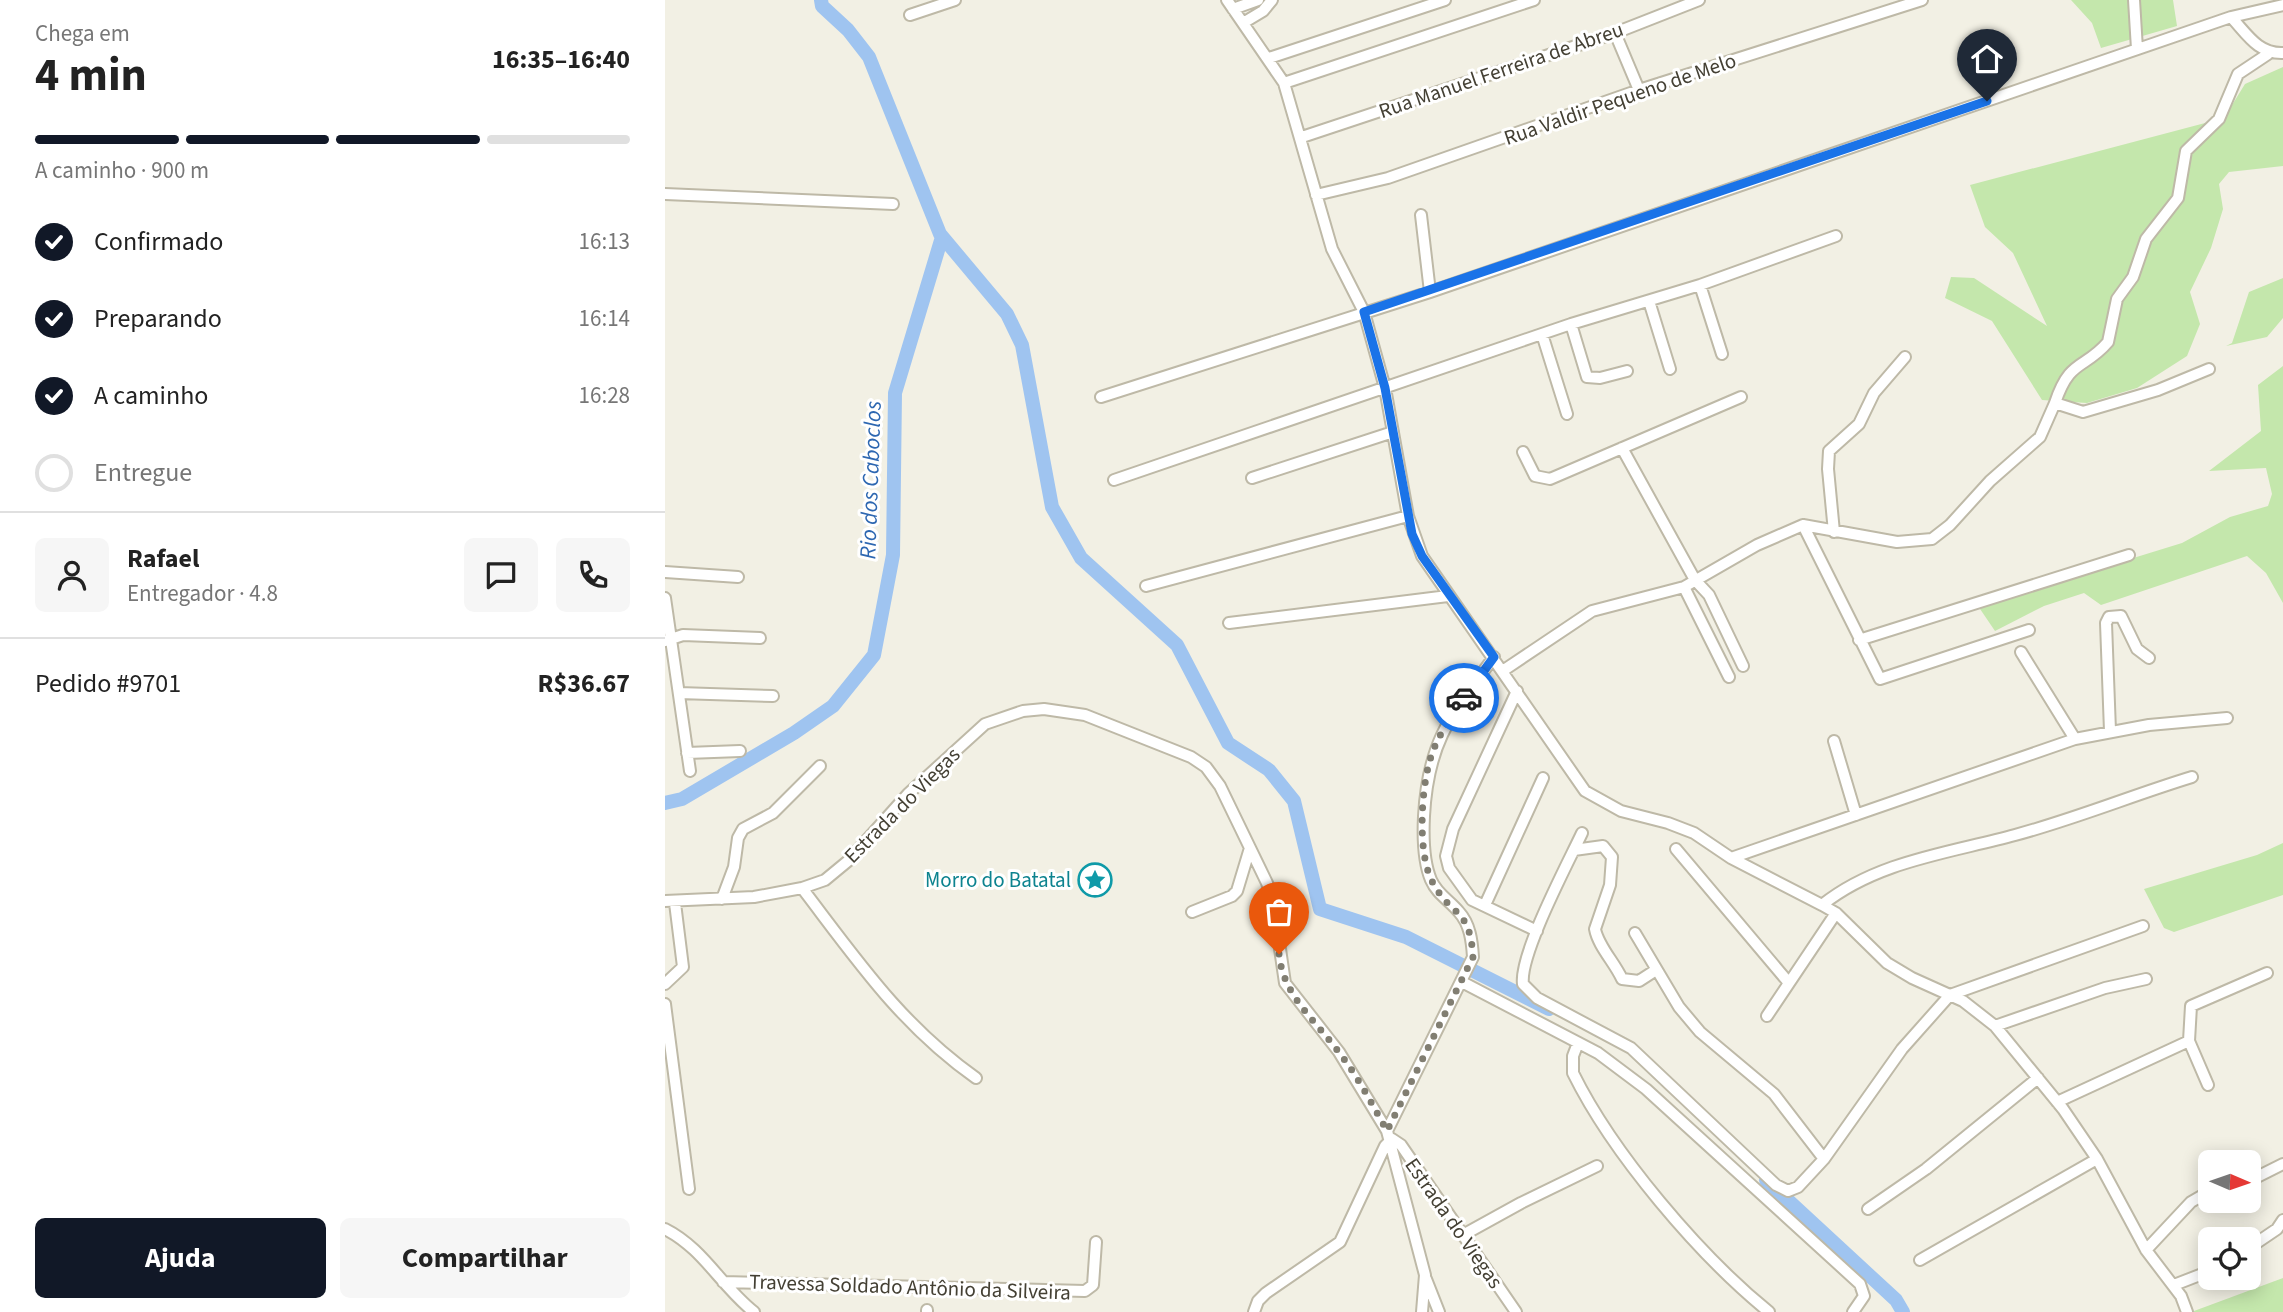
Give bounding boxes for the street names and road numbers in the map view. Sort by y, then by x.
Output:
street label: Rua Manuel Ferreira de Abreu [1375,14,1627,126]
street label: Rua Valdir Pequeno de Melo [1500,45,1740,153]
street label: Estrada do Viegas [837,740,967,870]
street label: Estrada do Viegas [1398,1152,1510,1295]
street label: Travessa Soldado Antônio da Silveira [749,1266,1071,1308]

